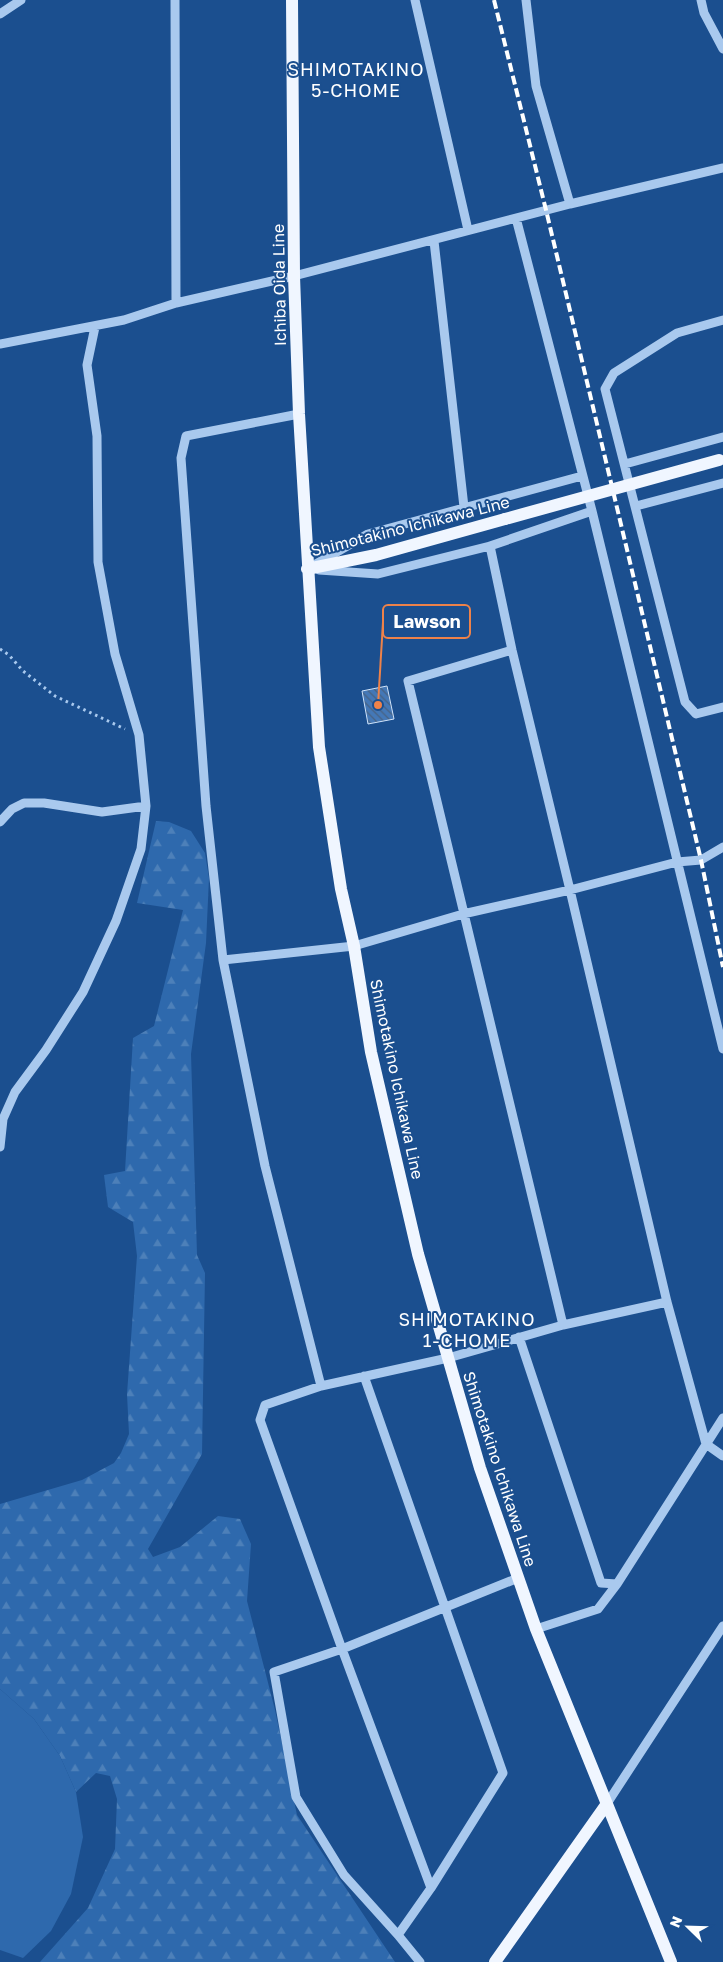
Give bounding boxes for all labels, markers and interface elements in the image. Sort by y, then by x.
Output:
district label: SHIMOTAKINO 5-CHOME [287,58,425,101]
street label: Ichiba Oida Line [268,224,290,346]
street label: Shimotakino Ichikawa Line [309,492,511,560]
callout: Lawson [383,605,470,638]
text: Lawson [393,610,461,632]
street label: Shimotakino Ichikawa Line [366,977,428,1181]
district label: SHIMOTAKINO 1-CHOME [398,1308,536,1351]
street label: Shimotakino Ichikawa Line [459,1369,541,1569]
north arrow [663,1902,713,1952]
text: N [666,1914,685,1930]

